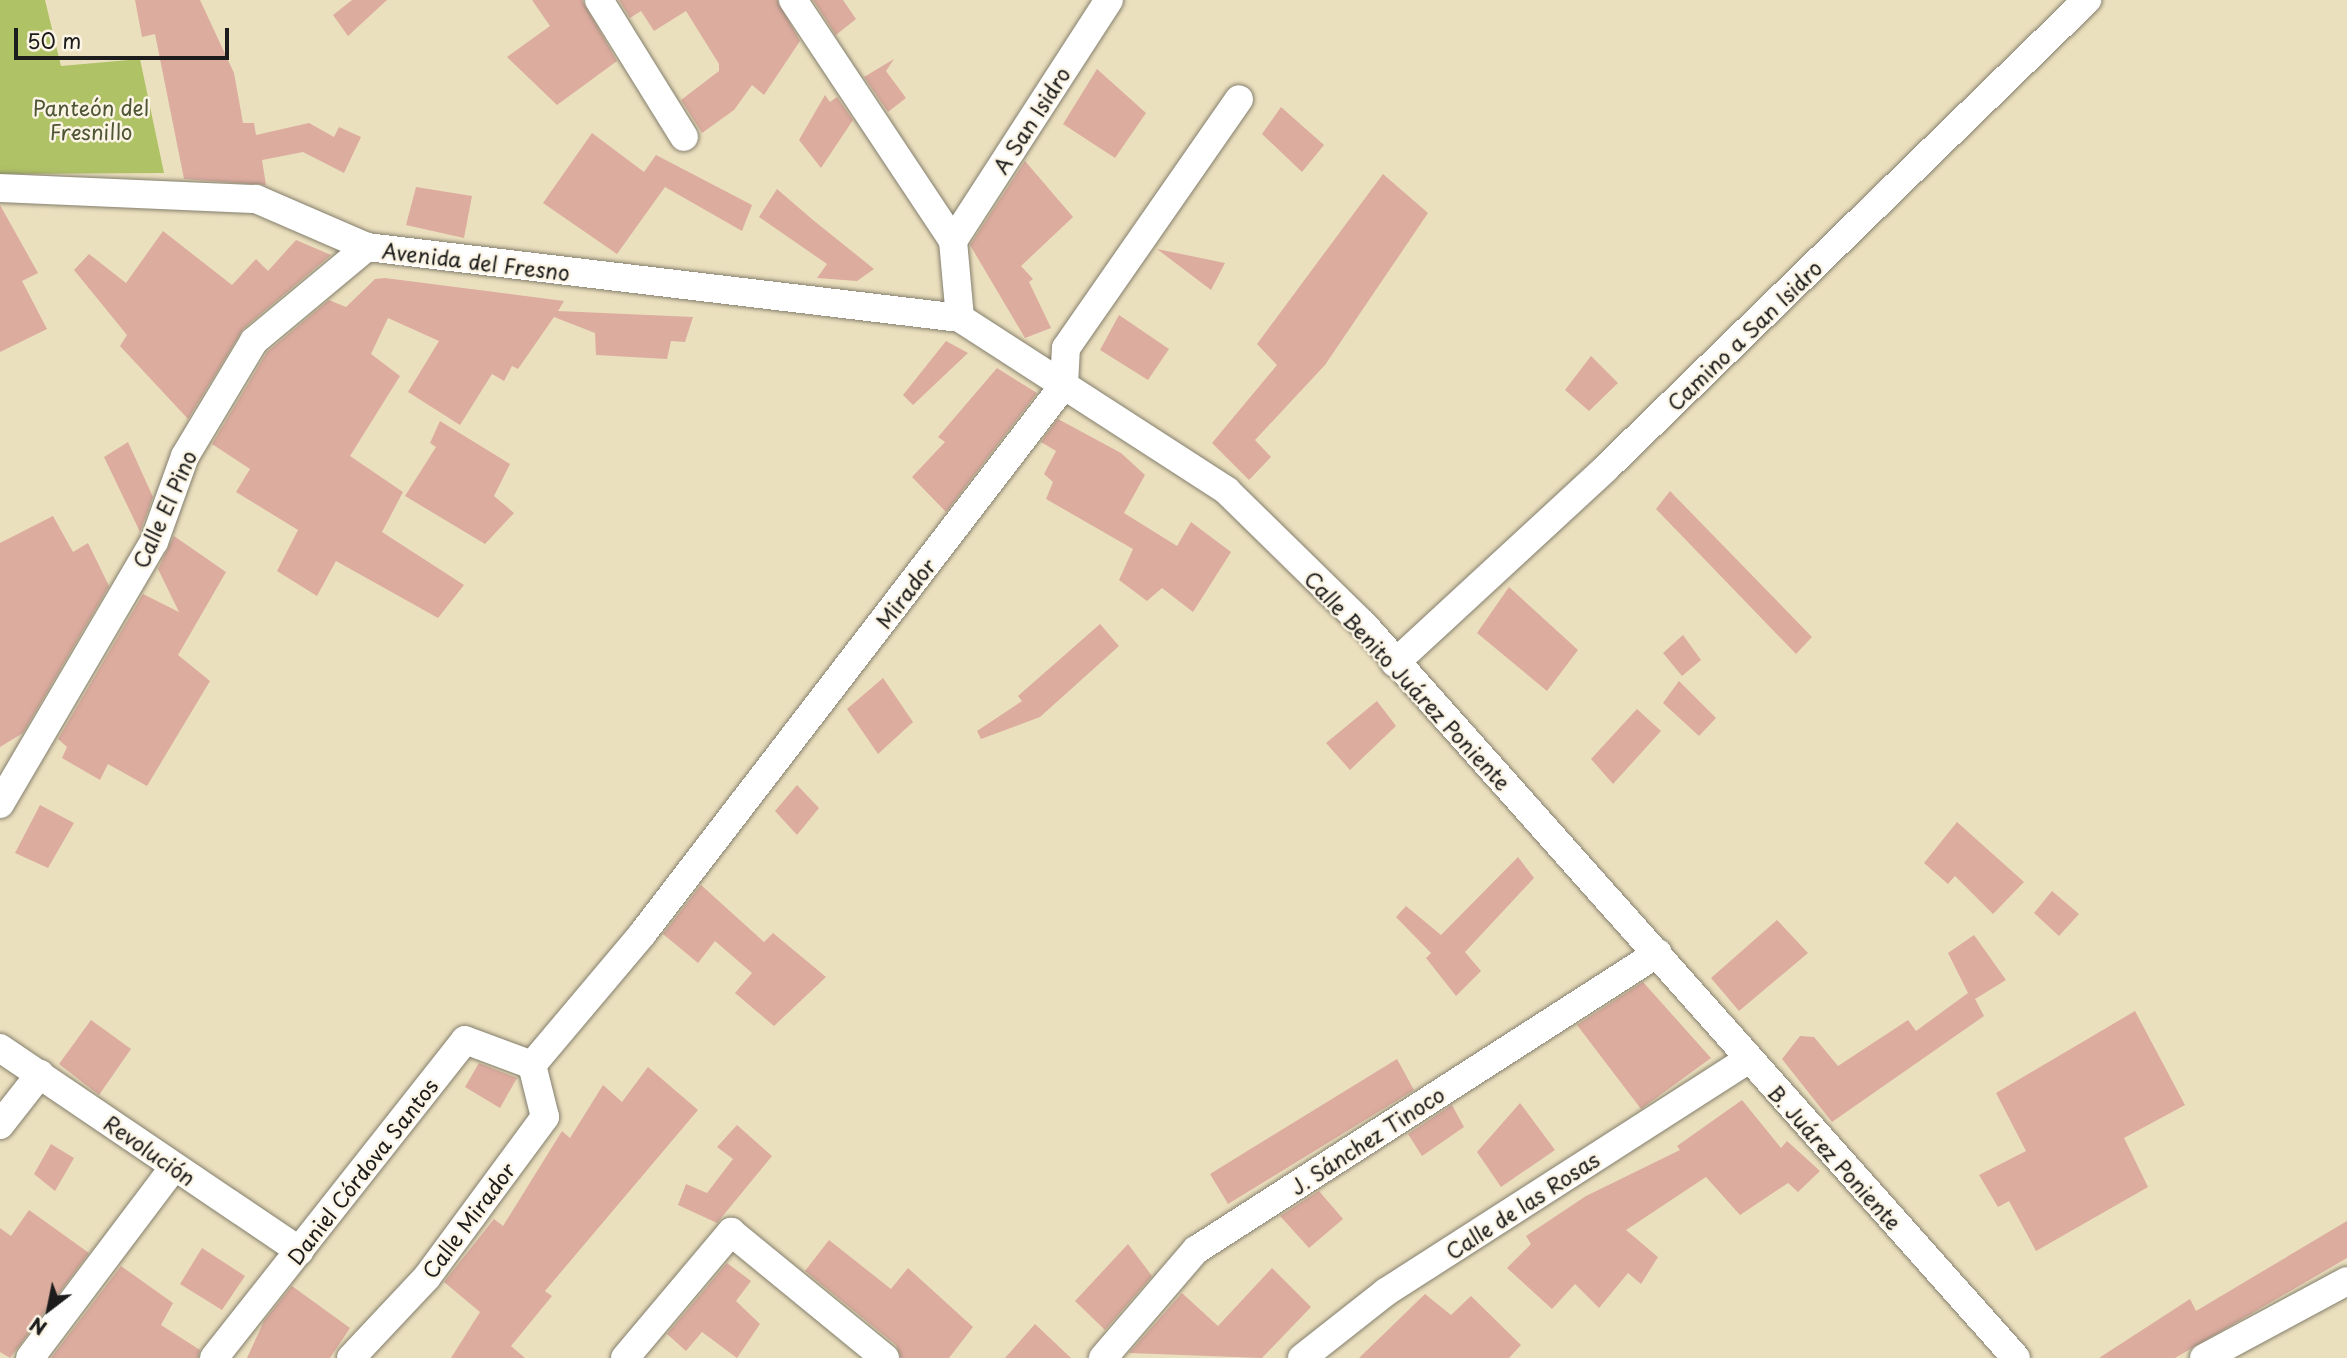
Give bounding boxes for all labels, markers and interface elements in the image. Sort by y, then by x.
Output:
scale bar [18,14,233,58]
text: 50 m [27,24,81,56]
street label: A San Isidro [987,62,1075,178]
park label: Panteón del Fresnillo [32,94,150,144]
street label: Avenida del Fresno [381,237,571,285]
street label: Camino a San Isidro [1662,255,1826,415]
street label: Calle El Pino [127,446,201,572]
street label: Mirador [870,553,940,633]
street label: Calle Benito Juárez Poniente [1300,566,1516,794]
street label: Daniel Córdova Santos [281,1073,443,1269]
street label: B. Juárez Poniente [1763,1079,1907,1235]
street label: J. Sánchez Tinoco [1284,1080,1450,1200]
street label: Revolución [100,1109,200,1191]
street label: Calle de las Rosas [1439,1145,1605,1265]
street label: Calle Mirador [416,1157,520,1283]
north arrow [14,1274,84,1344]
text: N [24,1311,52,1343]

